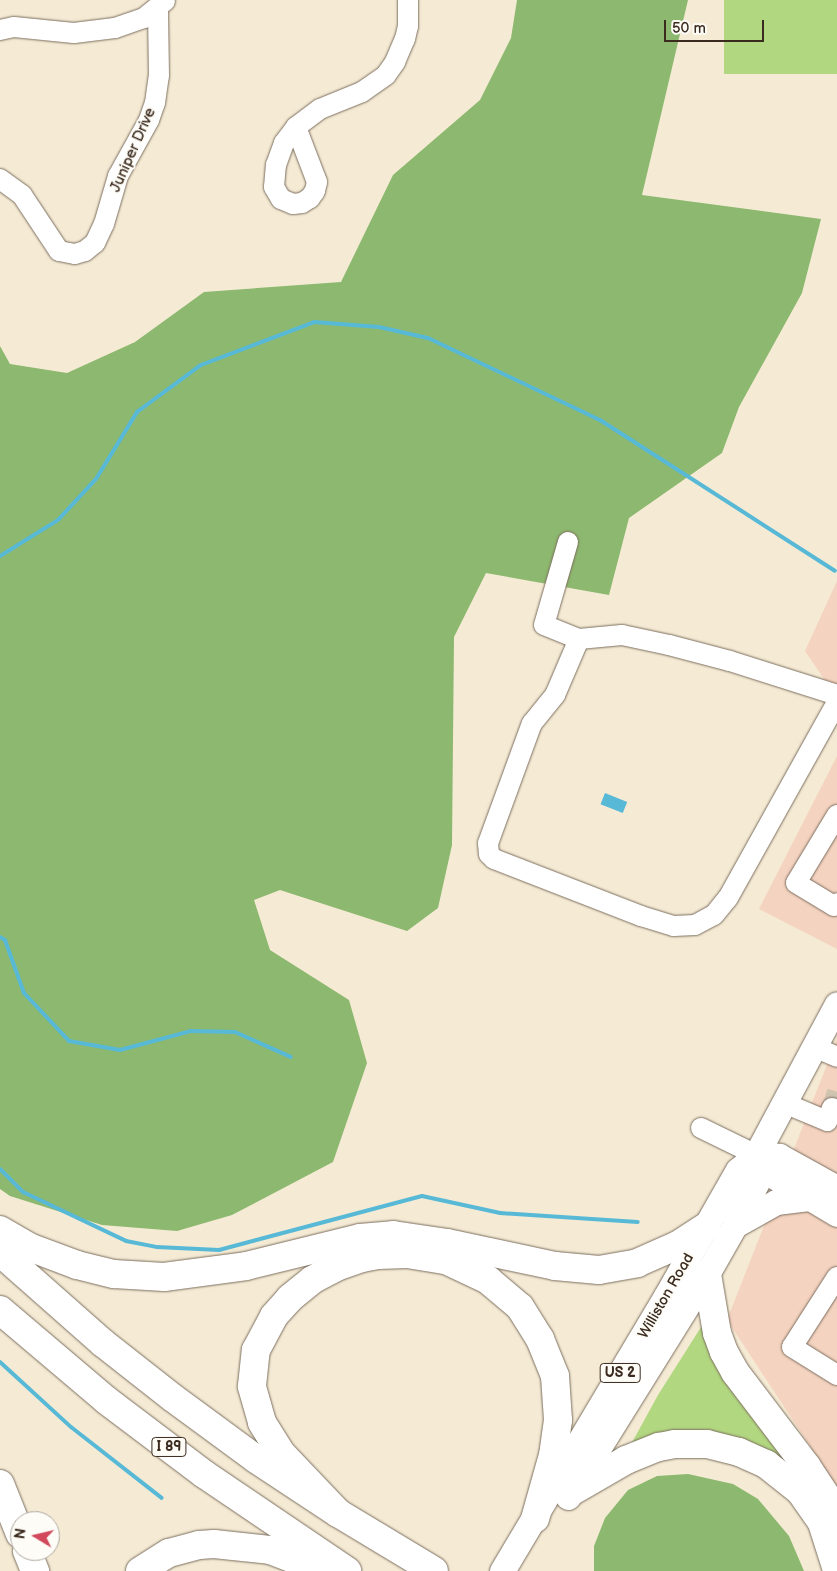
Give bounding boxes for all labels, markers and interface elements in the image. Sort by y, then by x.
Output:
scale bar [667,10,767,42]
text: 50 m [672,19,706,38]
street label: Juniper Drive [106,105,160,195]
street label: Williston Road [634,1250,698,1342]
road number: US 2 [599,1362,641,1385]
road number: I 89 [150,1435,188,1458]
north arrow [10,1511,60,1561]
text: N [11,1527,30,1540]

